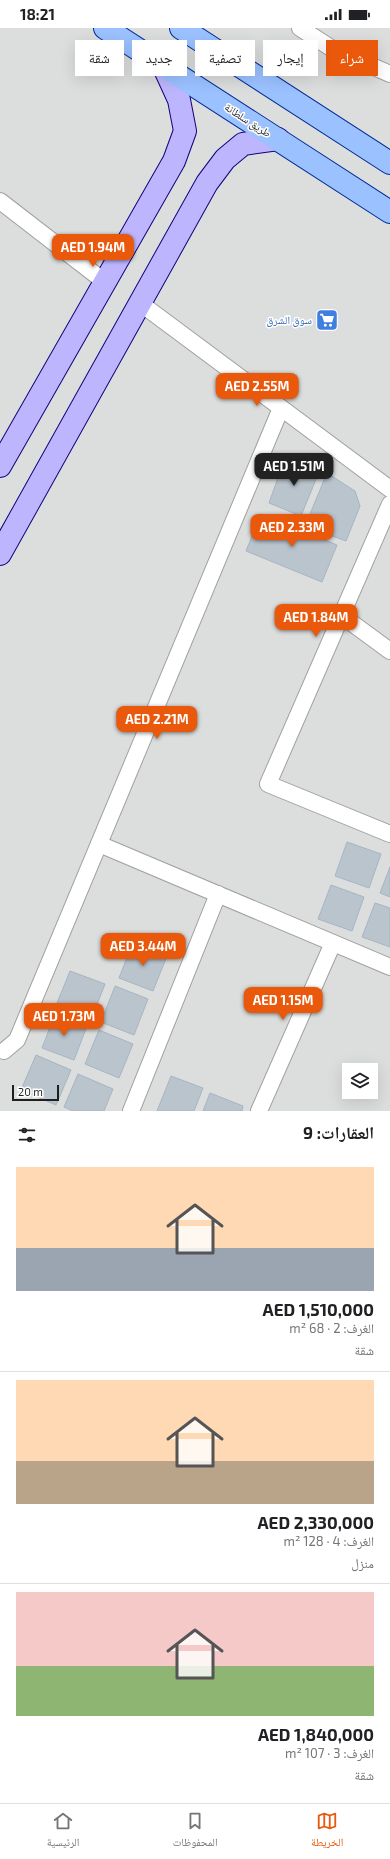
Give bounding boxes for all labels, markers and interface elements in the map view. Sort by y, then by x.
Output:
text: 18:21 [20,5,55,23]
chip: شقة [75,40,124,76]
chip: جديد [132,40,187,76]
chip: تصفية [195,40,255,76]
chip: إيجار [263,40,318,76]
chip: شراء [326,40,378,76]
street label: طريق سلطانة [222,100,274,140]
pin: AED 1.94M [47,234,139,268]
text: AED 1.94M [61,239,125,255]
supermarket icon: سوق الشرق [314,307,340,333]
place label: سوق الشرق [266,313,312,327]
pin: AED 2.55M [211,373,303,407]
text: AED 2.55M [225,378,289,394]
pin: AED 1.51M [248,453,340,487]
text: AED 1.51M [263,458,325,474]
pin: AED 2.33M [246,514,338,548]
text: AED 2.33M [259,519,325,535]
pin: AED 1.84M [270,604,362,638]
text: AED 1.84M [284,609,348,625]
pin: AED 2.21M [111,706,203,740]
text: AED 2.21M [125,711,189,727]
pin: AED 3.44M [97,933,189,967]
text: AED 3.44M [110,938,176,954]
pin: AED 1.15M [237,987,329,1021]
text: AED 1.15M [253,992,313,1008]
pin: AED 1.73M [18,1003,110,1037]
text: AED 1.73M [33,1008,95,1024]
map controls [342,1063,378,1099]
button: layers [342,1063,378,1099]
scale bar [12,1083,59,1102]
text: 20 m [18,1085,43,1098]
text: العقارات: 9 [303,1122,374,1142]
icon: filters [16,1124,38,1146]
icon: home [159,1193,231,1265]
text: AED 1,510,000 [263,1299,374,1319]
text: الغرف: 2 · 68 m² [289,1320,374,1336]
text: شقة [355,1342,374,1358]
icon: home [159,1406,231,1478]
text: AED 2,330,000 [257,1512,374,1532]
text: الغرف: 4 · 128 m² [284,1533,374,1549]
text: منزل [351,1555,374,1571]
icon: home [159,1618,231,1690]
text: AED 1,840,000 [258,1724,374,1744]
text: الغرف: 3 · 107 m² [285,1745,374,1761]
text: شقة [355,1767,374,1783]
tab: الرئيسية [47,1810,79,1853]
tab: المحفوظات [173,1810,218,1853]
tab: الخريطة [311,1810,343,1853]

